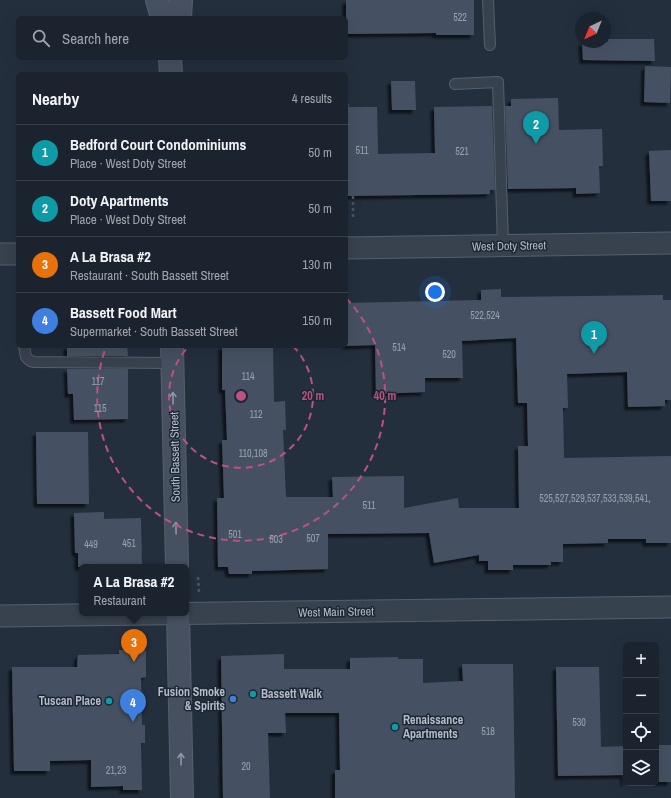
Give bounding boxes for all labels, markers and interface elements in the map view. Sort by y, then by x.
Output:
house number: 522 [453,11,467,24]
north arrow [575,12,611,48]
search box [16,16,348,60]
icon: search [30,27,52,49]
text: Search here [62,28,129,49]
text: Nearby [32,87,79,110]
text: 4 results [292,90,332,107]
pin: 2 [523,111,549,144]
text: Bedford Court Condominiums [70,134,246,155]
text: 1 [42,144,48,161]
text: 50 m [308,144,332,161]
house number: 511 [355,144,369,157]
house number: 521 [455,145,469,158]
text: Place · West Doty Street [70,155,186,172]
text: Doty Apartments [70,190,169,211]
text: 2 [42,200,48,217]
text: 50 m [308,200,332,217]
text: Place · West Doty Street [70,211,186,228]
street label: West Doty Street [472,237,546,255]
text: A La Brasa #2 [70,246,151,267]
text: 3 [42,256,48,273]
text: 130 m [302,256,332,273]
text: Restaurant · South Bassett Street [70,267,229,284]
your location [425,282,445,302]
text: Bassett Food Mart [70,302,177,323]
house number: 522,524 [470,309,500,322]
text: 4 [42,312,48,329]
text: 150 m [302,312,332,329]
pin: 1 [581,321,607,354]
text: Supermarket · South Bassett Street [70,323,238,340]
house number: 514 [392,341,406,354]
house number: 520 [442,348,456,361]
house number: 114 [241,370,255,383]
house number: 117 [91,375,105,388]
text: 20 m [302,388,324,404]
text: 40 m [374,388,396,404]
centre of rings [234,389,248,403]
one-way arrow [170,392,177,405]
house number: 115 [93,402,107,415]
house number: 112 [249,408,263,421]
street label: South Bassett Street [166,411,184,502]
house number: 110,108 [238,447,268,460]
house number: 525,527,529,537,533,539,541, [539,492,651,505]
house number: 511 [362,499,376,512]
one-way arrow [172,522,180,535]
house number: 501 [228,528,242,541]
house number: 507 [306,532,320,545]
house number: 503 [269,533,283,546]
house number: 451 [122,537,136,550]
house number: 449 [84,538,98,551]
popup [79,564,189,616]
text: A La Brasa #2 [94,571,174,592]
text: Restaurant [94,592,146,609]
street label: West Main Street [298,603,374,621]
pin: 3 [121,629,147,662]
map controls [623,642,659,786]
button: + [623,642,659,678]
button: − [623,678,659,714]
place label: Fusion Smoke & Spirits [158,684,226,714]
place label: Bassett Walk [261,686,322,702]
pin: 4 [120,689,146,722]
marker: Bassett Walk [248,689,258,699]
place label: Tuscan Place [39,693,102,709]
marker: Fusion Smoke & Spirits [228,694,238,704]
marker: Tuscan Place [104,696,114,706]
place label: Renaissance Apartments [403,712,464,742]
button: locate [623,714,659,750]
house number: 530 [572,716,586,729]
marker: Renaissance Apartments [390,722,400,732]
house number: 518 [481,725,495,738]
button: layers [623,750,659,786]
one-way arrow [177,753,185,766]
house number: 20 [241,760,251,773]
house number: 21,23 [106,764,127,777]

